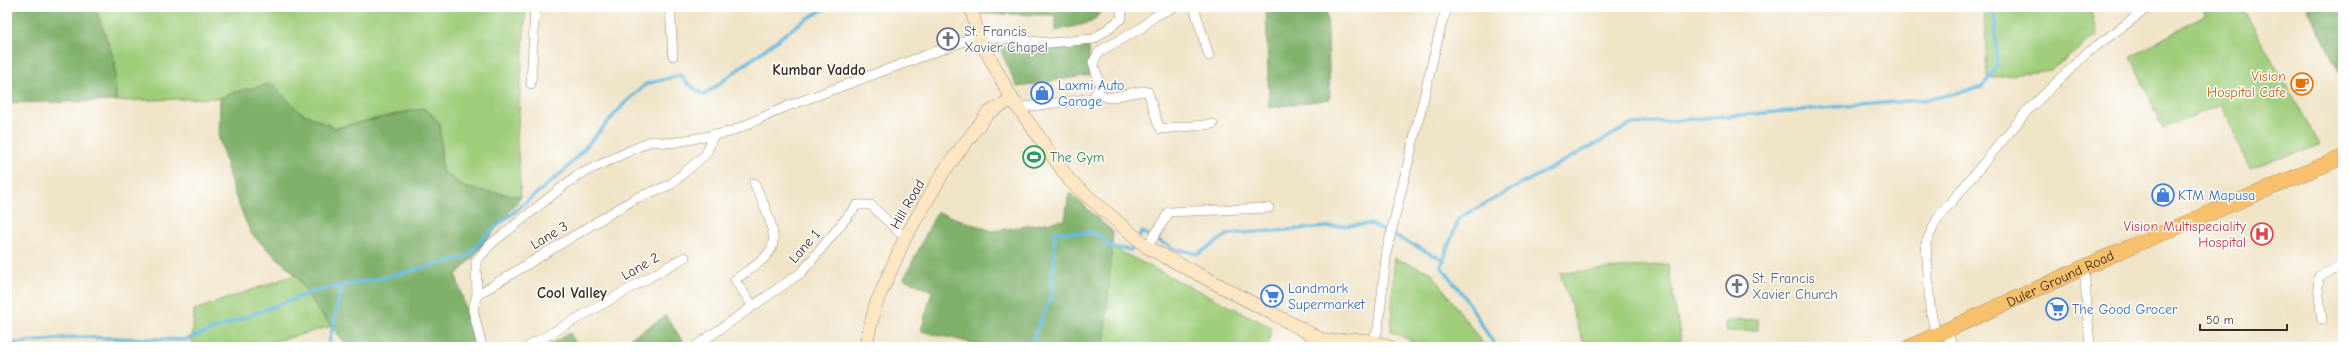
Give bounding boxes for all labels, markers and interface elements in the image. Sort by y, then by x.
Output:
place label: St. Francis Xavier Chapel [964,23,1048,56]
church icon: St. Francis Xavier Chapel [935,26,961,52]
district label: Kumbar Vaddo [772,61,866,79]
place label: Vision Hospital Cafe [2207,68,2286,101]
cafe icon: Vision Hospital Cafe [2289,71,2315,97]
place label: Laxmi Auto Garage [1058,77,1124,110]
shop icon: Laxmi Auto Garage [1029,80,1055,106]
sports icon: The Gym [1021,144,1047,170]
place label: The Gym [1050,149,1104,166]
street label: Hill Road [886,176,928,232]
shop icon: KTM Mapusa [2150,182,2176,208]
place label: KTM Mapusa [2178,187,2255,204]
street label: Lane 3 [528,218,571,253]
place label: Vision Multispeciality Hospital [2123,218,2247,251]
hospital icon: Vision Multispeciality Hospital [2249,221,2275,247]
street label: Lane 1 [785,226,824,267]
street label: Duler Ground Road [2004,247,2117,311]
street label: Lane 2 [618,249,662,284]
place label: St. Francis Xavier Church [1752,270,1838,303]
church icon: St. Francis Xavier Church [1724,273,1750,299]
place label: Landmark Supermarket [1288,280,1366,313]
supermarket icon: Landmark Supermarket [1259,283,1285,309]
district label: Cool Valley [537,284,607,302]
supermarket icon: The Good Grocer [2044,296,2070,322]
place label: The Good Grocer [2072,301,2178,318]
scale bar [2200,306,2287,332]
text: 50 m [2206,313,2234,327]

